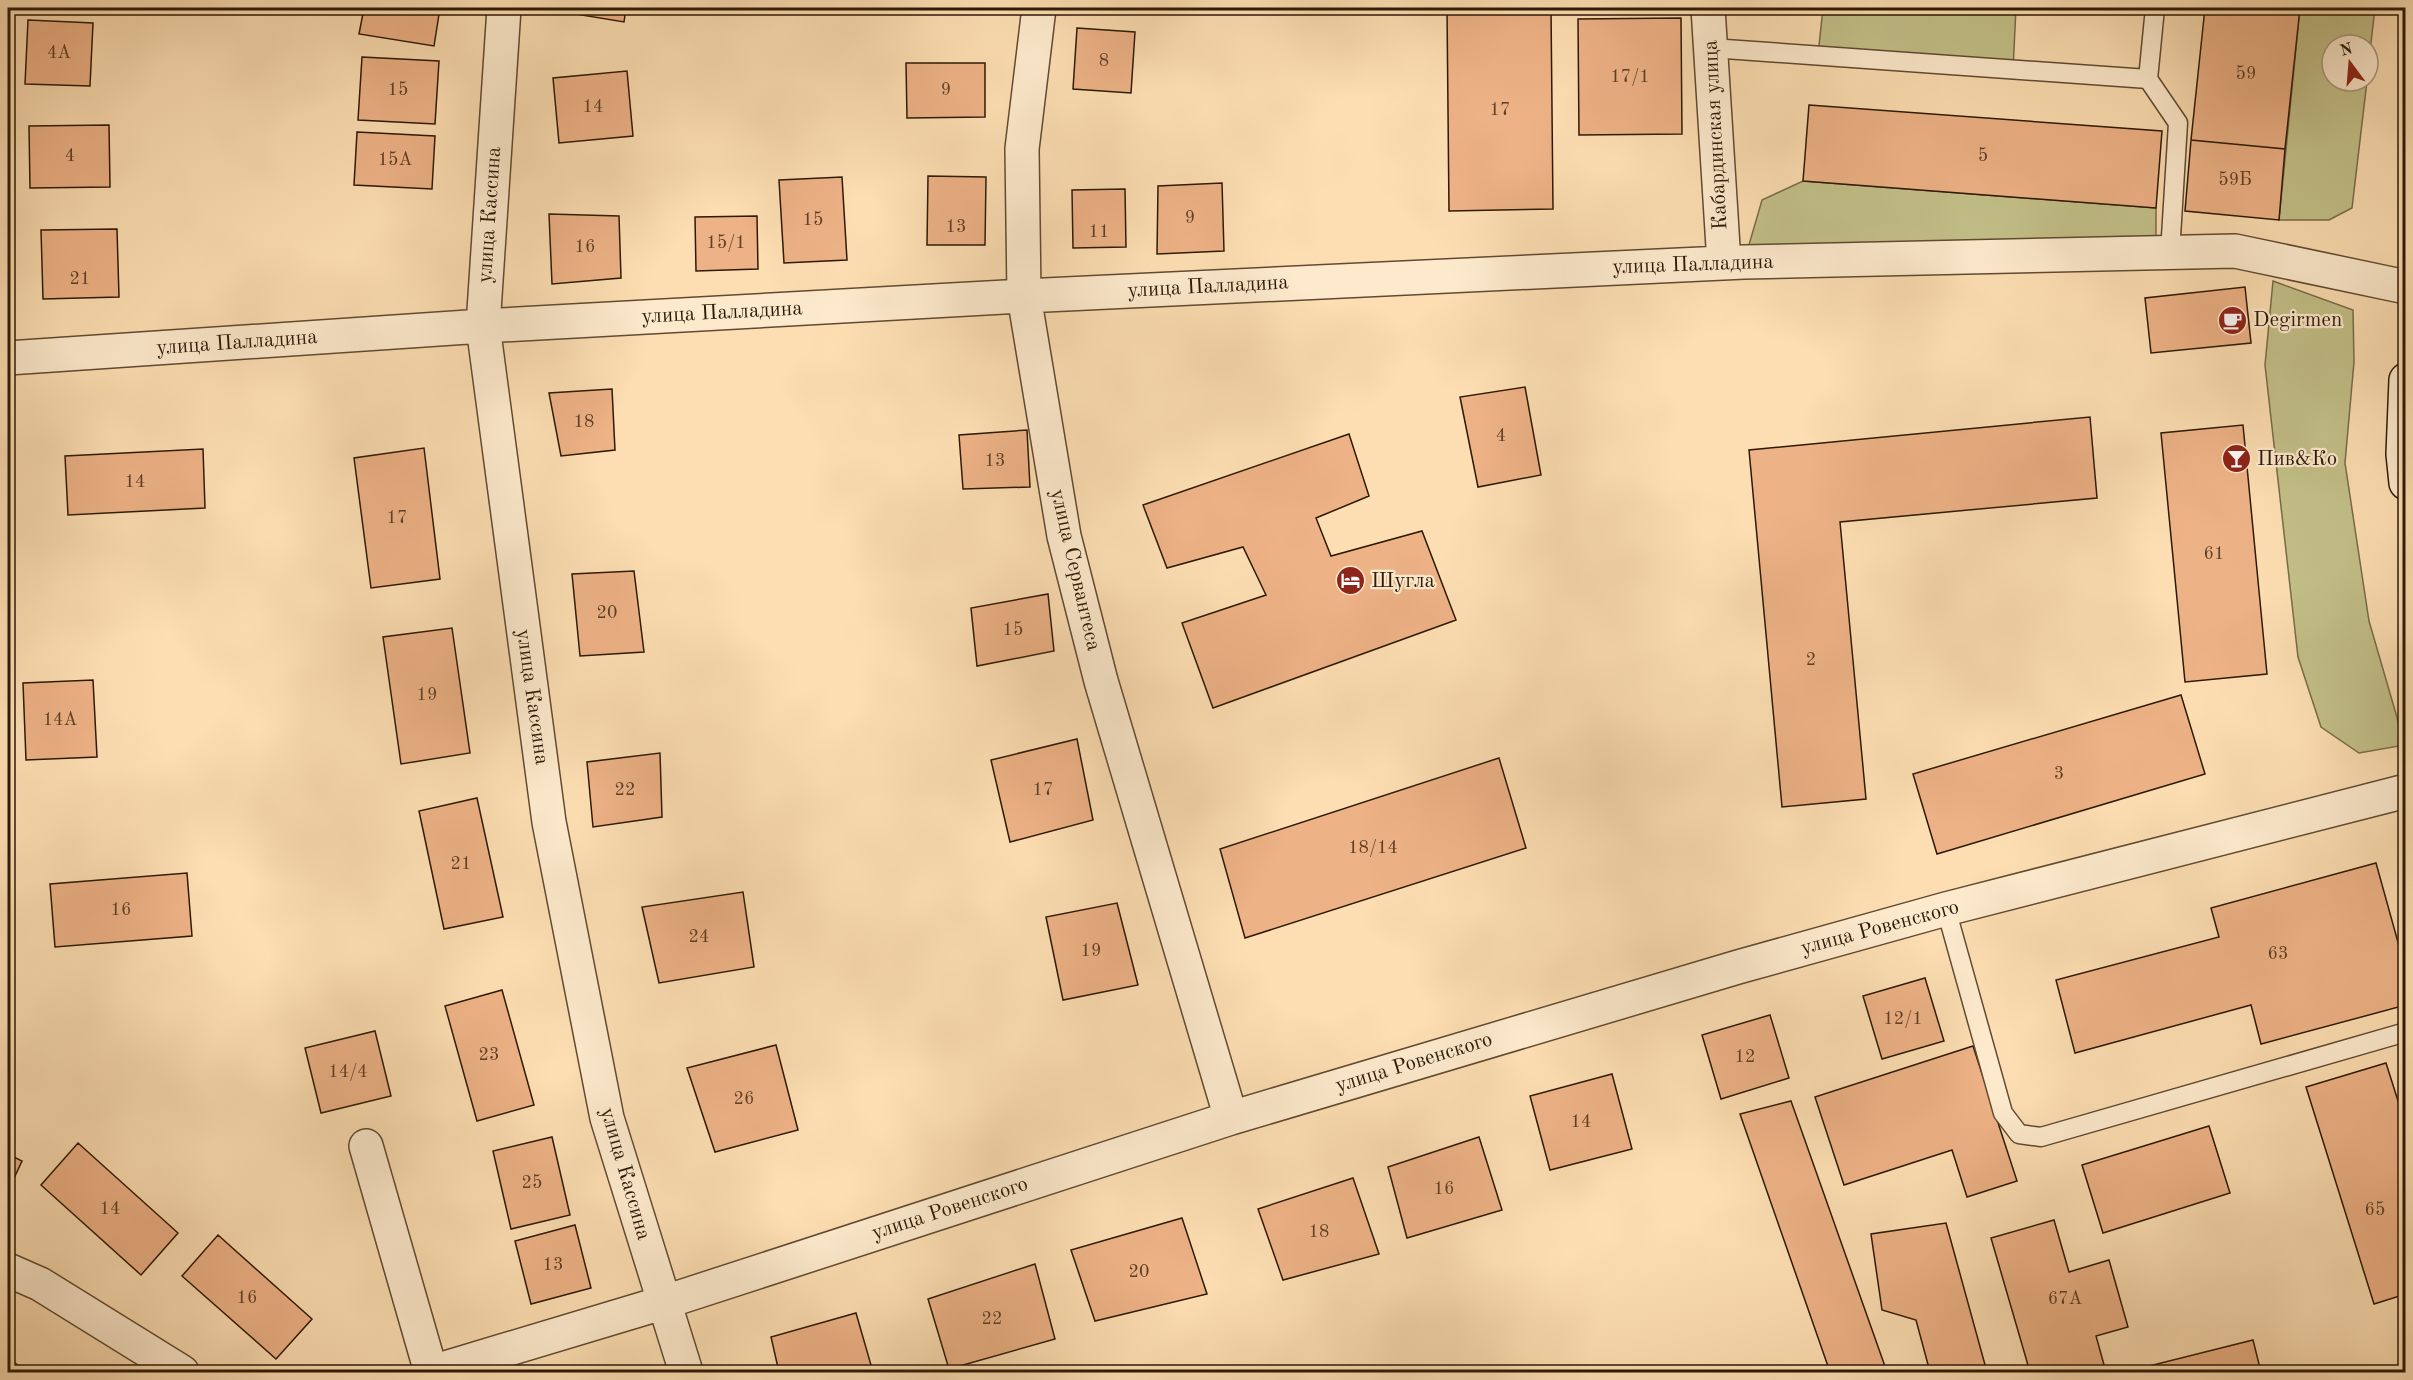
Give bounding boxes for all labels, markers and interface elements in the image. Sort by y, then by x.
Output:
north arrow [2320,33,2380,93]
street label: Кабардинская улица [1701,39,1731,231]
text: N [2338,41,2355,60]
house number: 4А [47,44,71,62]
house number: 8 [1099,52,1109,70]
house number: 59 [2236,65,2256,83]
house number: 17/1 [1610,68,1650,86]
house number: 15 [388,81,408,99]
house number: 9 [941,81,951,99]
house number: 14 [583,98,603,116]
house number: 17 [1490,101,1510,119]
street label: улица Кассина [475,146,505,284]
house number: 4 [65,147,75,165]
house number: 5 [1978,147,1988,165]
house number: 15А [378,151,413,169]
house number: 59Б [2218,171,2252,189]
house number: 9 [1185,209,1195,227]
house number: 15 [803,211,823,229]
house number: 13 [946,218,966,236]
house number: 11 [1089,223,1109,241]
house number: 15/1 [706,234,746,252]
house number: 16 [575,238,595,256]
street label: улица Палладина [1612,252,1774,278]
house number: 21 [70,270,90,288]
street label: улица Палладина [1127,272,1289,302]
street label: улица Палладина [641,298,803,328]
cafe icon: Degirmen [2216,304,2248,336]
place label: Degirmen [2253,310,2342,331]
street label: улица Палладина [156,327,318,359]
house number: 18 [574,413,594,431]
house number: 4 [1496,427,1506,445]
bar icon: Пив&Ко [2220,443,2252,475]
place label: Пив&Ко [2257,449,2337,470]
house number: 13 [985,452,1005,470]
house number: 14 [125,473,145,491]
street label: улица Сервантеса [1046,487,1104,653]
house number: 17 [387,509,407,527]
house number: 61 [2204,545,2224,563]
hotel icon: Шугла [1334,565,1366,597]
place label: Шугла [1371,571,1435,592]
house number: 20 [597,604,617,622]
house number: 15 [1003,621,1023,639]
street label: улица Кассина [512,628,552,766]
house number: 2 [1806,651,1816,669]
house number: 19 [417,686,437,704]
house number: 14А [43,711,78,729]
house number: 3 [2054,765,2064,783]
house number: 22 [615,781,635,799]
house number: 17 [1033,781,1053,799]
house number: 18/14 [1348,839,1398,857]
house number: 21 [451,855,471,873]
street label: улица Ровенского [1799,897,1961,959]
house number: 16 [111,901,131,919]
house number: 24 [689,928,709,946]
house number: 19 [1081,942,1101,960]
house number: 63 [2268,945,2288,963]
house number: 12/1 [1883,1010,1923,1028]
street label: улица Ровенского [1333,1029,1495,1097]
house number: 23 [479,1046,499,1064]
house number: 12 [1735,1048,1755,1066]
house number: 14/4 [328,1063,368,1081]
house number: 26 [734,1090,754,1108]
street label: улица Кассина [596,1105,654,1243]
house number: 14 [1571,1113,1591,1131]
house number: 25 [522,1174,542,1192]
street label: улица Ровенского [869,1174,1031,1244]
house number: 16 [1434,1180,1454,1198]
house number: 14 [100,1200,120,1218]
house number: 65 [2365,1201,2385,1219]
house number: 18 [1309,1223,1329,1241]
house number: 13 [543,1256,563,1274]
house number: 20 [1129,1263,1149,1281]
house number: 16 [237,1289,257,1307]
house number: 67А [2048,1290,2083,1308]
house number: 22 [982,1310,1002,1328]

